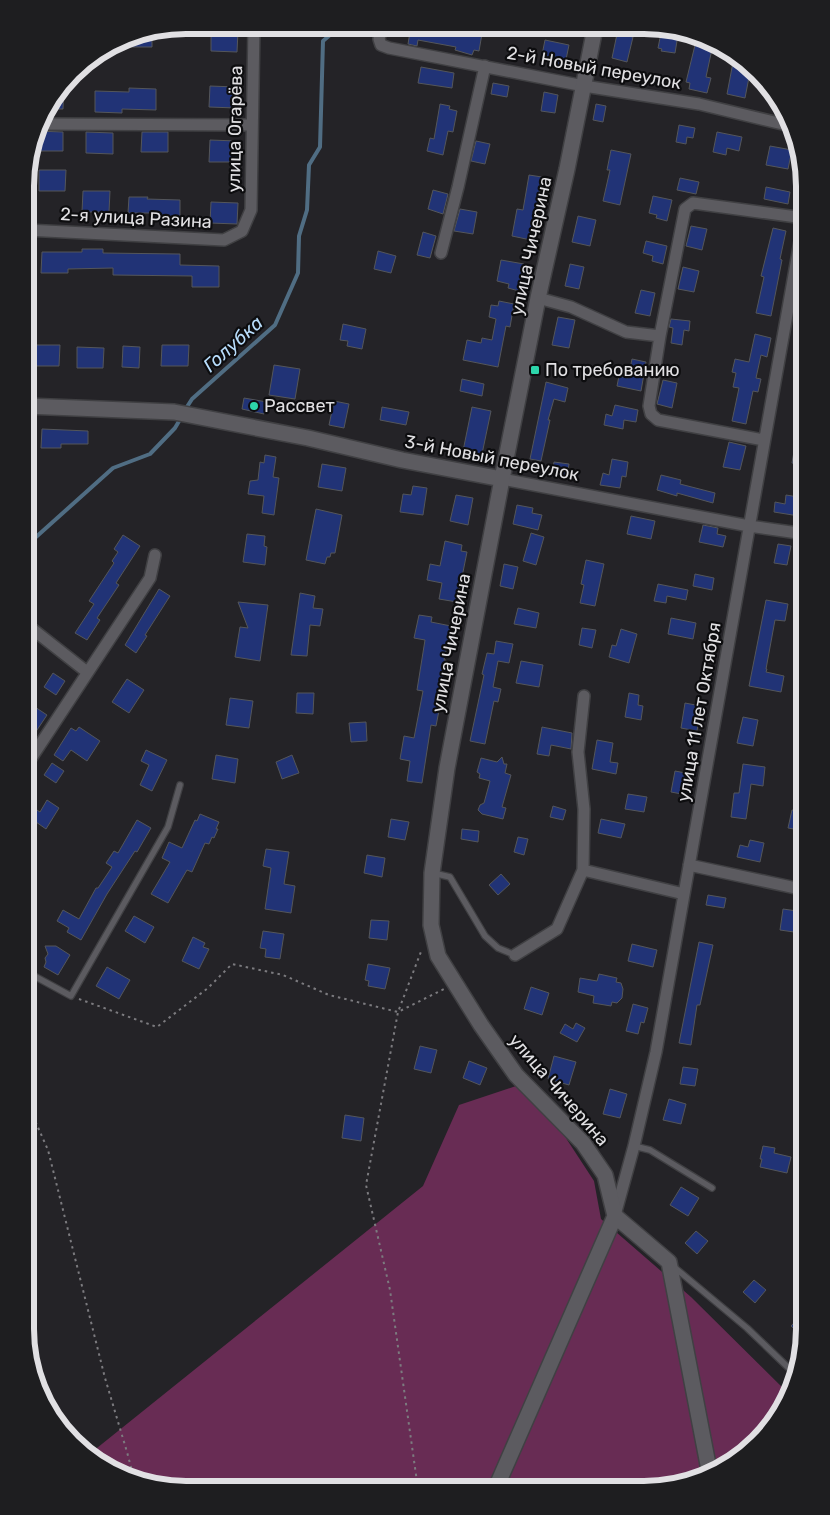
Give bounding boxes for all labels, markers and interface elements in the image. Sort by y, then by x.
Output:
street label: 2-й Новый переулок [505,42,683,94]
street label: улица Огарёва [223,65,247,193]
street label: улица Чичерина [506,175,556,317]
street label: 2-я улица Разина [60,203,212,233]
water label: Голубка [198,311,268,377]
place label: По требованию [545,359,680,381]
marker: По требованию [529,364,541,376]
place label: Рассвет [264,395,335,417]
marker: Рассвет [248,400,260,412]
street label: 3-й Новый переулок [403,430,581,486]
street label: улица Чичерина [427,571,475,715]
street label: улица 11 лет Октября [672,620,726,804]
street label: улица Чичерина [504,1029,614,1151]

